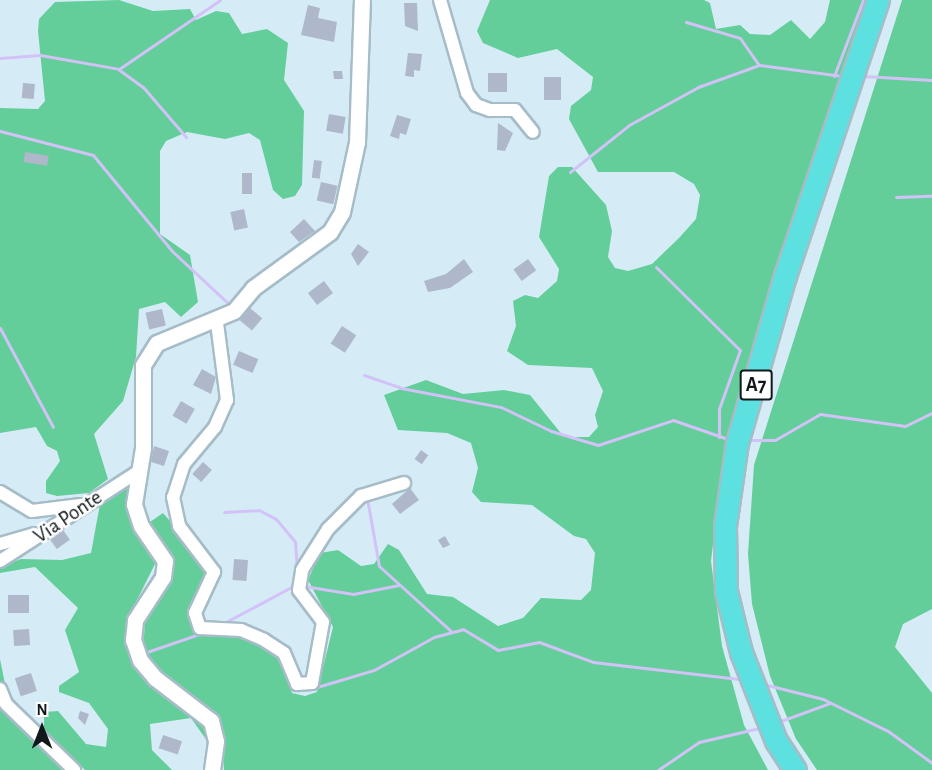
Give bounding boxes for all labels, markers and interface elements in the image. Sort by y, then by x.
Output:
road number: A7 [740,368,772,402]
street label: Via Ponte [29,485,107,549]
north arrow [12,698,72,758]
text: N [36,702,48,718]

